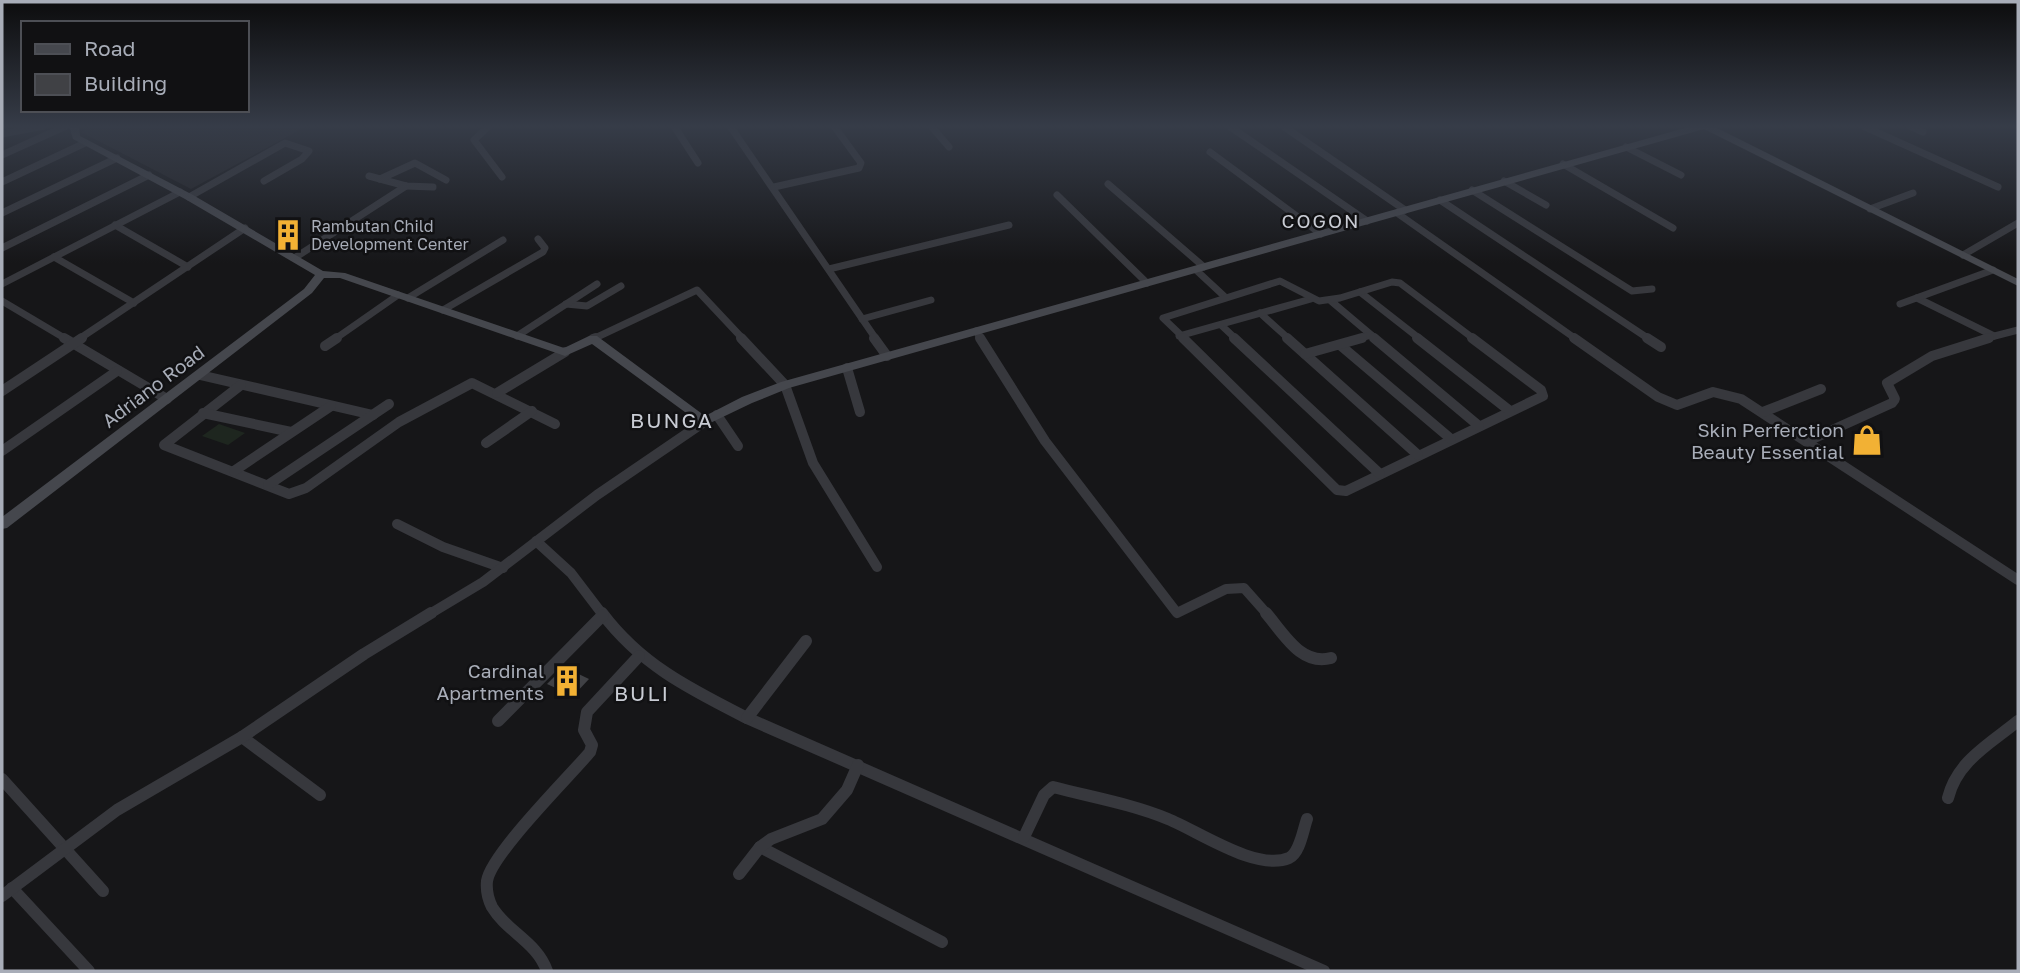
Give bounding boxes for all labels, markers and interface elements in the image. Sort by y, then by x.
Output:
legend [21,21,248,112]
text: Road [84,35,135,61]
text: Building [84,70,167,96]
district label: COGON [1282,209,1360,232]
place label: Rambutan Child Development Center [311,216,469,254]
building icon: Rambutan Child Development Center [271,218,305,252]
street label: Adriano Road [97,340,209,432]
district label: BUNGA [630,407,714,433]
place label: Skin Perferction Beauty Essential [1691,418,1844,463]
shop icon: Skin Perferction Beauty Essential [1850,423,1884,457]
place label: Cardinal Apartments [436,659,544,704]
building icon: Cardinal Apartments [550,664,584,698]
district label: BULI [614,680,670,706]

